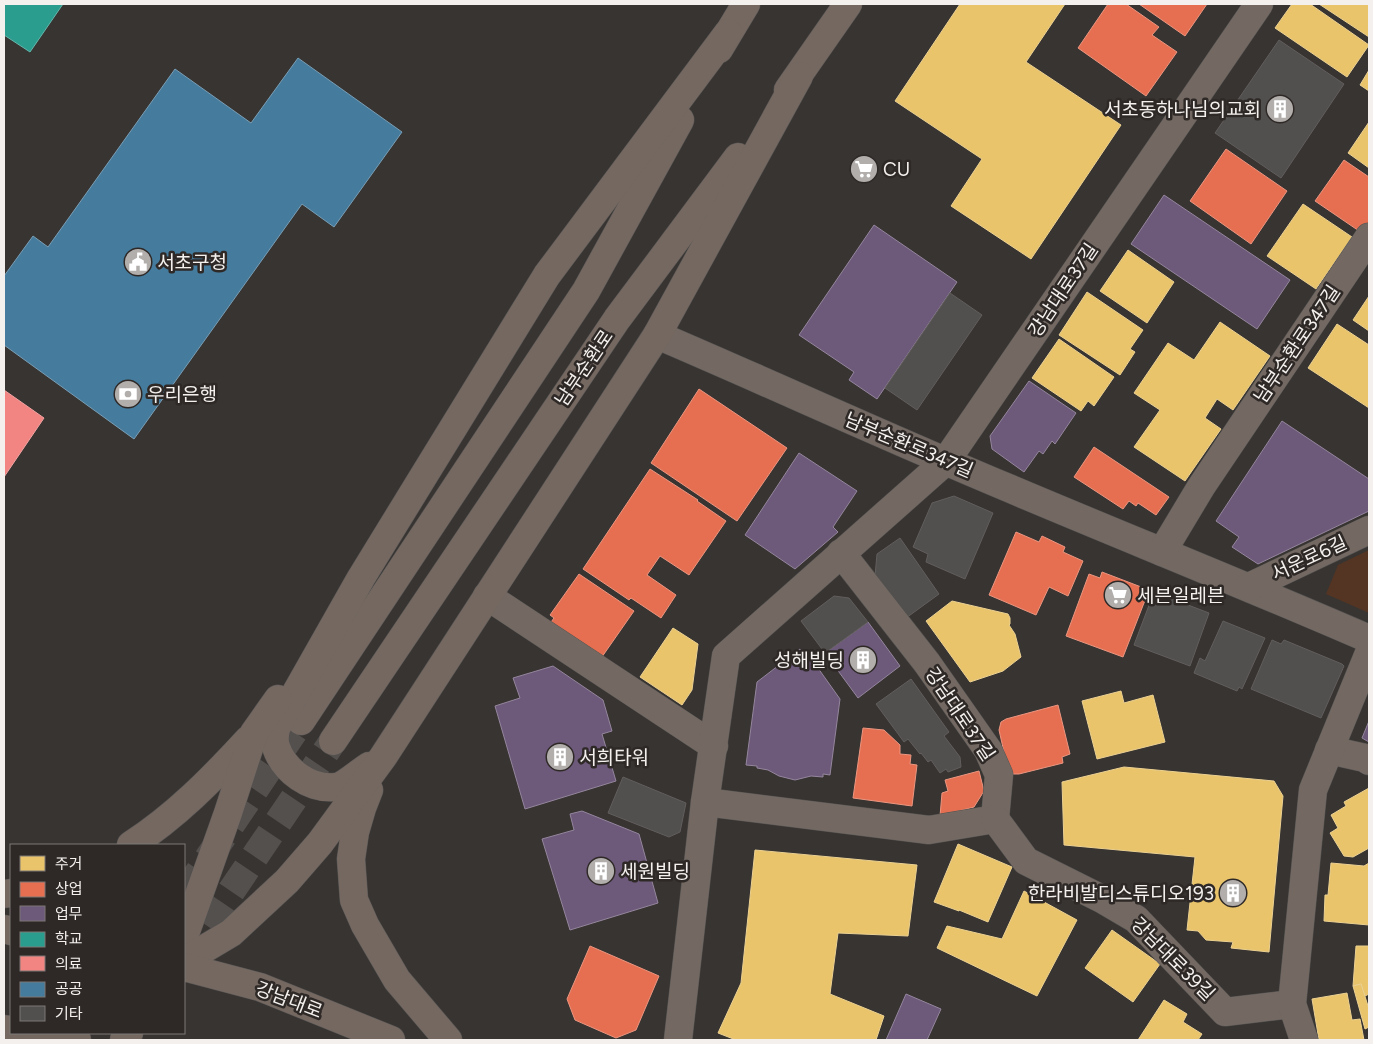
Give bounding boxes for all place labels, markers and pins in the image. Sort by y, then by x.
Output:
building icon: 서초동하나님의교회 [1265,94,1295,124]
place label: 서초동하나님의교회 [1104,98,1261,121]
supermarket icon: CU [849,154,879,184]
place label: CU [883,158,910,181]
public building icon: 서초구청 [123,247,153,277]
place label: 서초구청 [157,251,227,274]
bank icon: 우리은행 [113,379,143,409]
place label: 우리은행 [147,383,217,406]
supermarket icon: 세븐일레븐 [1103,580,1133,610]
place label: 세븐일레븐 [1137,584,1224,607]
building icon: 성해빌딩 [848,645,878,675]
place label: 성해빌딩 [774,649,844,672]
building icon: 서희타워 [545,742,575,772]
place label: 서희타워 [579,746,649,769]
building icon: 세원빌딩 [586,856,616,886]
place label: 세원빌딩 [620,860,690,883]
building icon: 한라비발디스튜디오193 [1218,878,1248,908]
place label: 한라비발디스튜디오193 [1028,882,1214,905]

